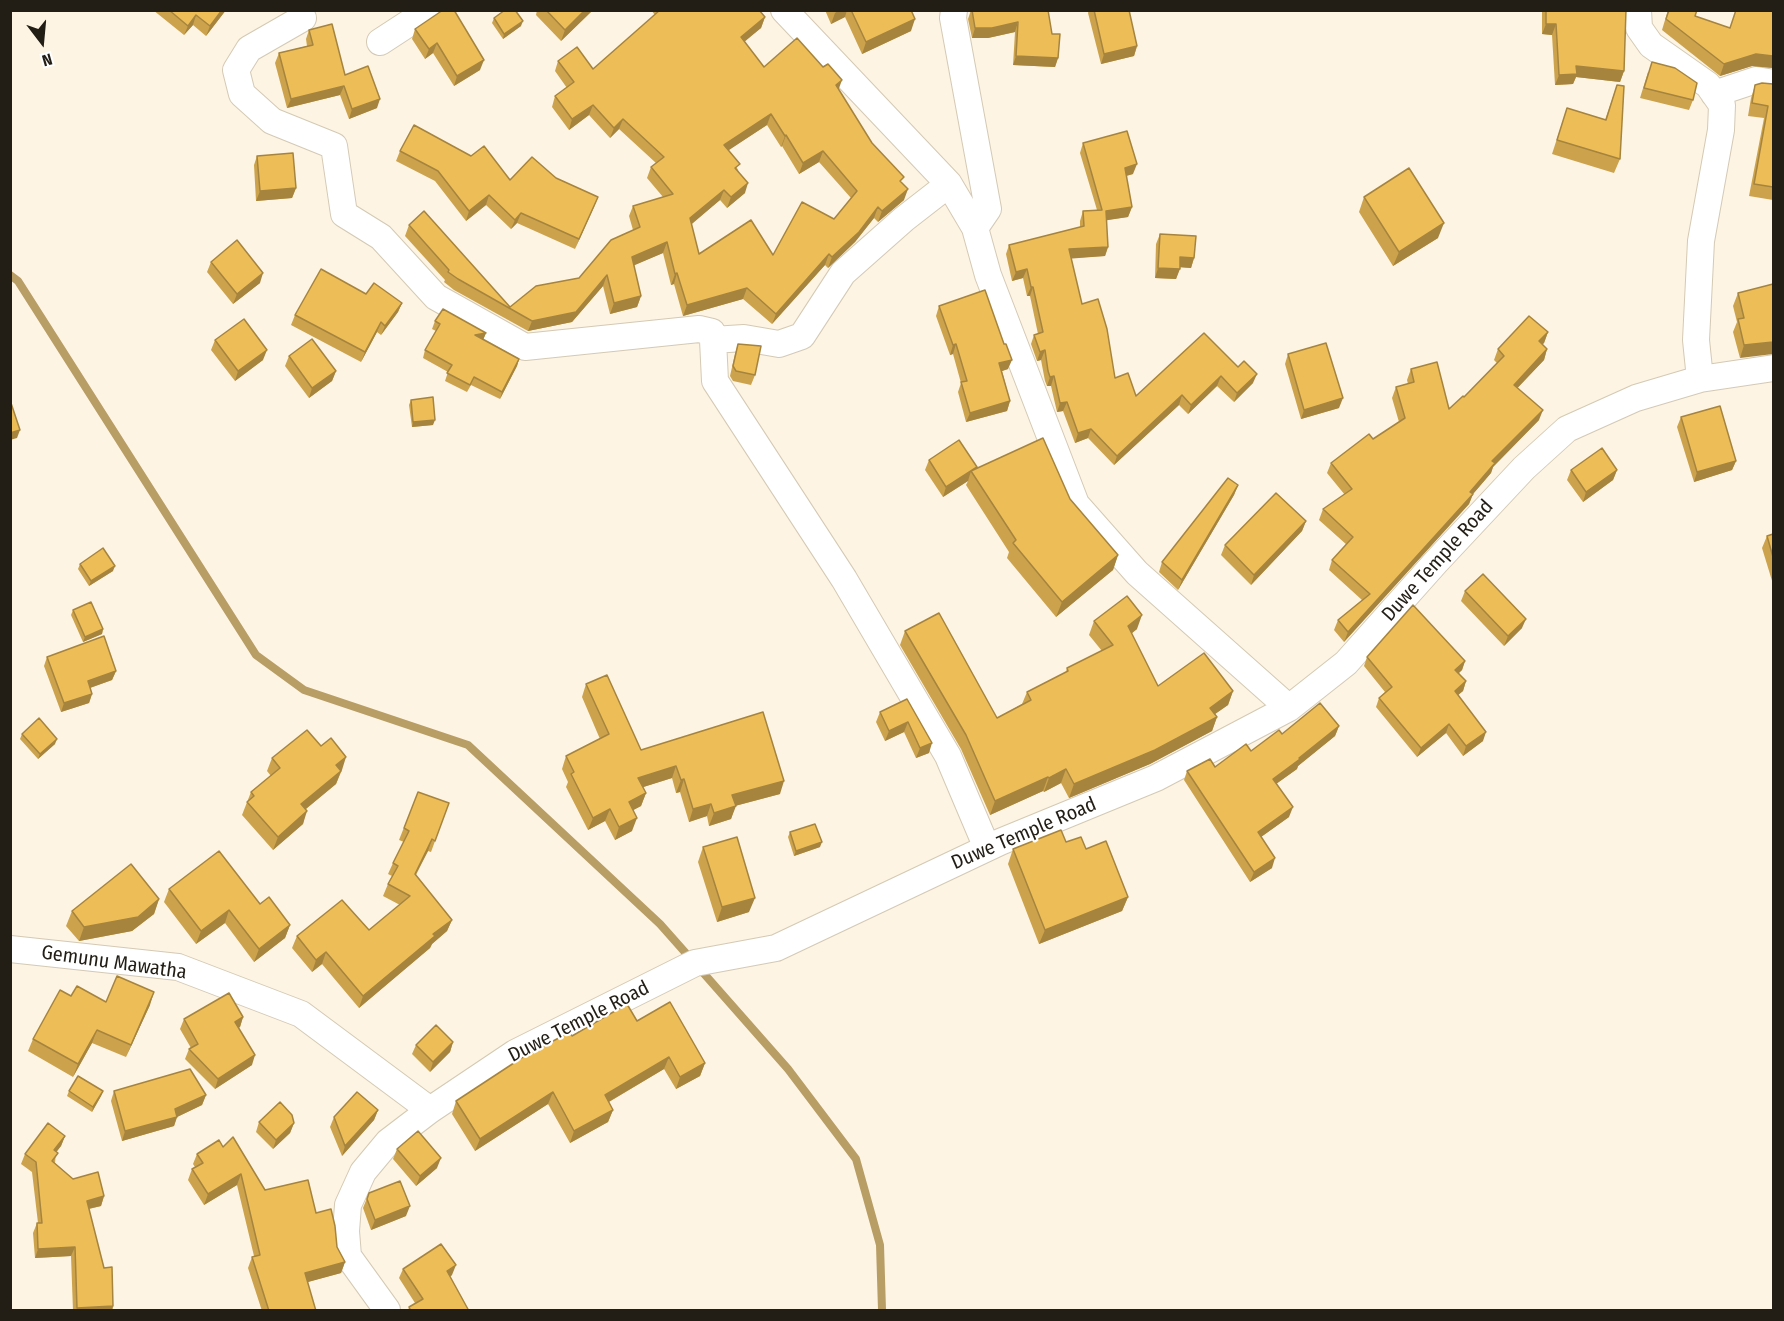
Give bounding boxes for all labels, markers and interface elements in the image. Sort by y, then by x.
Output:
north arrow [12,12,72,72]
text: N [40,49,54,70]
street label: Duwe Temple Road [1377,495,1499,627]
street label: Duwe Temple Road [948,793,1100,875]
street label: Gemunu Mawatha [40,941,188,985]
street label: Duwe Temple Road [504,976,654,1068]

